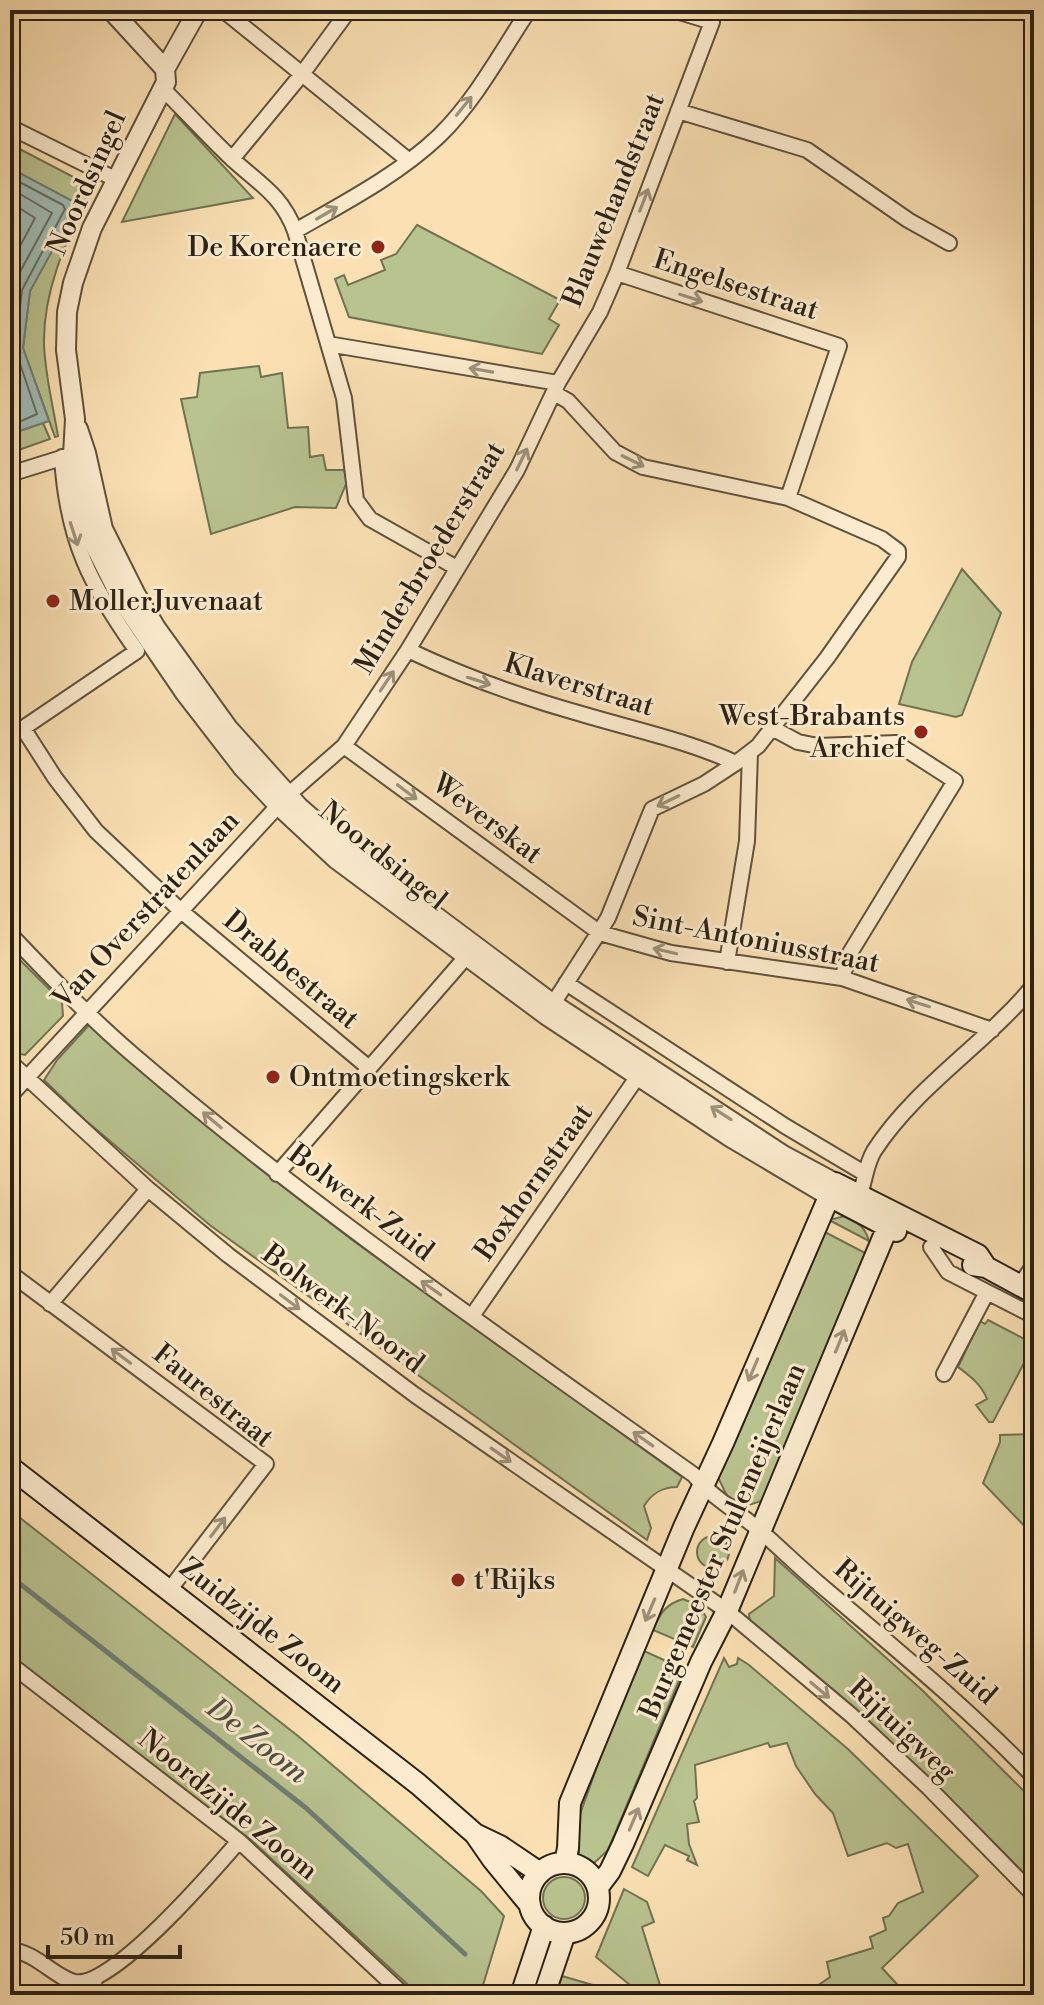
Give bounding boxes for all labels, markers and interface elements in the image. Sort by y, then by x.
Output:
street label: Blauwehandstraat [555,88,673,313]
one-way arrow [455,96,473,117]
street label: Noordsingel [40,105,134,261]
one-way arrow [638,188,652,213]
one-way arrow [315,204,338,220]
place label: De Korenaere [187,230,362,265]
marker: De Korenaere [369,238,387,256]
street label: Engelsestraat [649,242,823,328]
one-way arrow [679,291,704,306]
one-way arrow [469,361,494,376]
street label: Minderbroederstraat [347,435,513,681]
one-way arrow [515,448,530,472]
one-way arrow [621,454,645,470]
one-way arrow [67,521,82,546]
place label: MollerJuvenaat [69,584,263,619]
marker: MollerJuvenaat [44,592,62,610]
street label: Klaverstraat [500,646,658,724]
one-way arrow [379,671,395,693]
one-way arrow [467,675,492,690]
place label: West-Brabants Archief [718,699,907,766]
marker: West-Brabants Archief [912,723,930,741]
street label: Weverskat [424,766,549,872]
one-way arrow [396,783,417,800]
street label: Noordsingel [312,794,454,918]
one-way arrow [656,794,680,809]
street label: Van Overstratenlaan [44,803,247,1017]
street label: Sint-Antoniusstraat [630,899,882,981]
street label: Drabbestraat [216,903,366,1037]
one-way arrow [652,943,678,958]
one-way arrow [906,995,931,1010]
place label: Ontmoetingskerk [289,1060,511,1095]
marker: Ontmoetingskerk [264,1068,282,1086]
street label: Boxhornstraat [467,1097,601,1268]
one-way arrow [710,1105,732,1121]
one-way arrow [202,1112,223,1130]
street label: Bolwerk-Zuid [281,1136,441,1269]
street label: Bolwerk-Noord [254,1236,431,1381]
one-way arrow [421,1280,443,1296]
one-way arrow [279,1293,301,1310]
one-way arrow [833,1329,848,1354]
street label: Faurestraat [145,1337,281,1455]
one-way arrow [111,1348,132,1365]
one-way arrow [745,1357,760,1382]
street label: Burgemeester Stulemeijerlaan [632,1358,814,1725]
one-way arrow [633,1430,654,1447]
one-way arrow [489,1447,511,1463]
one-way arrow [209,1517,226,1538]
street label: Zuidzijde Zoom [172,1550,352,1702]
street label: Rijtuigweg-Zuid [826,1552,1004,1712]
place label: t'Rijks [474,1563,555,1598]
one-way arrow [733,1569,747,1594]
marker: t'Rijks [449,1571,467,1589]
one-way arrow [642,1597,657,1622]
street label: Rijtuigweg [841,1671,964,1789]
one-way arrow [809,1681,830,1699]
water label: De Zoom [198,1689,316,1793]
street label: Noordzijde Zoom [131,1722,325,1888]
one-way arrow [627,1807,642,1832]
scale bar [48,1909,180,1959]
text: 50 m [60,1923,115,1953]

